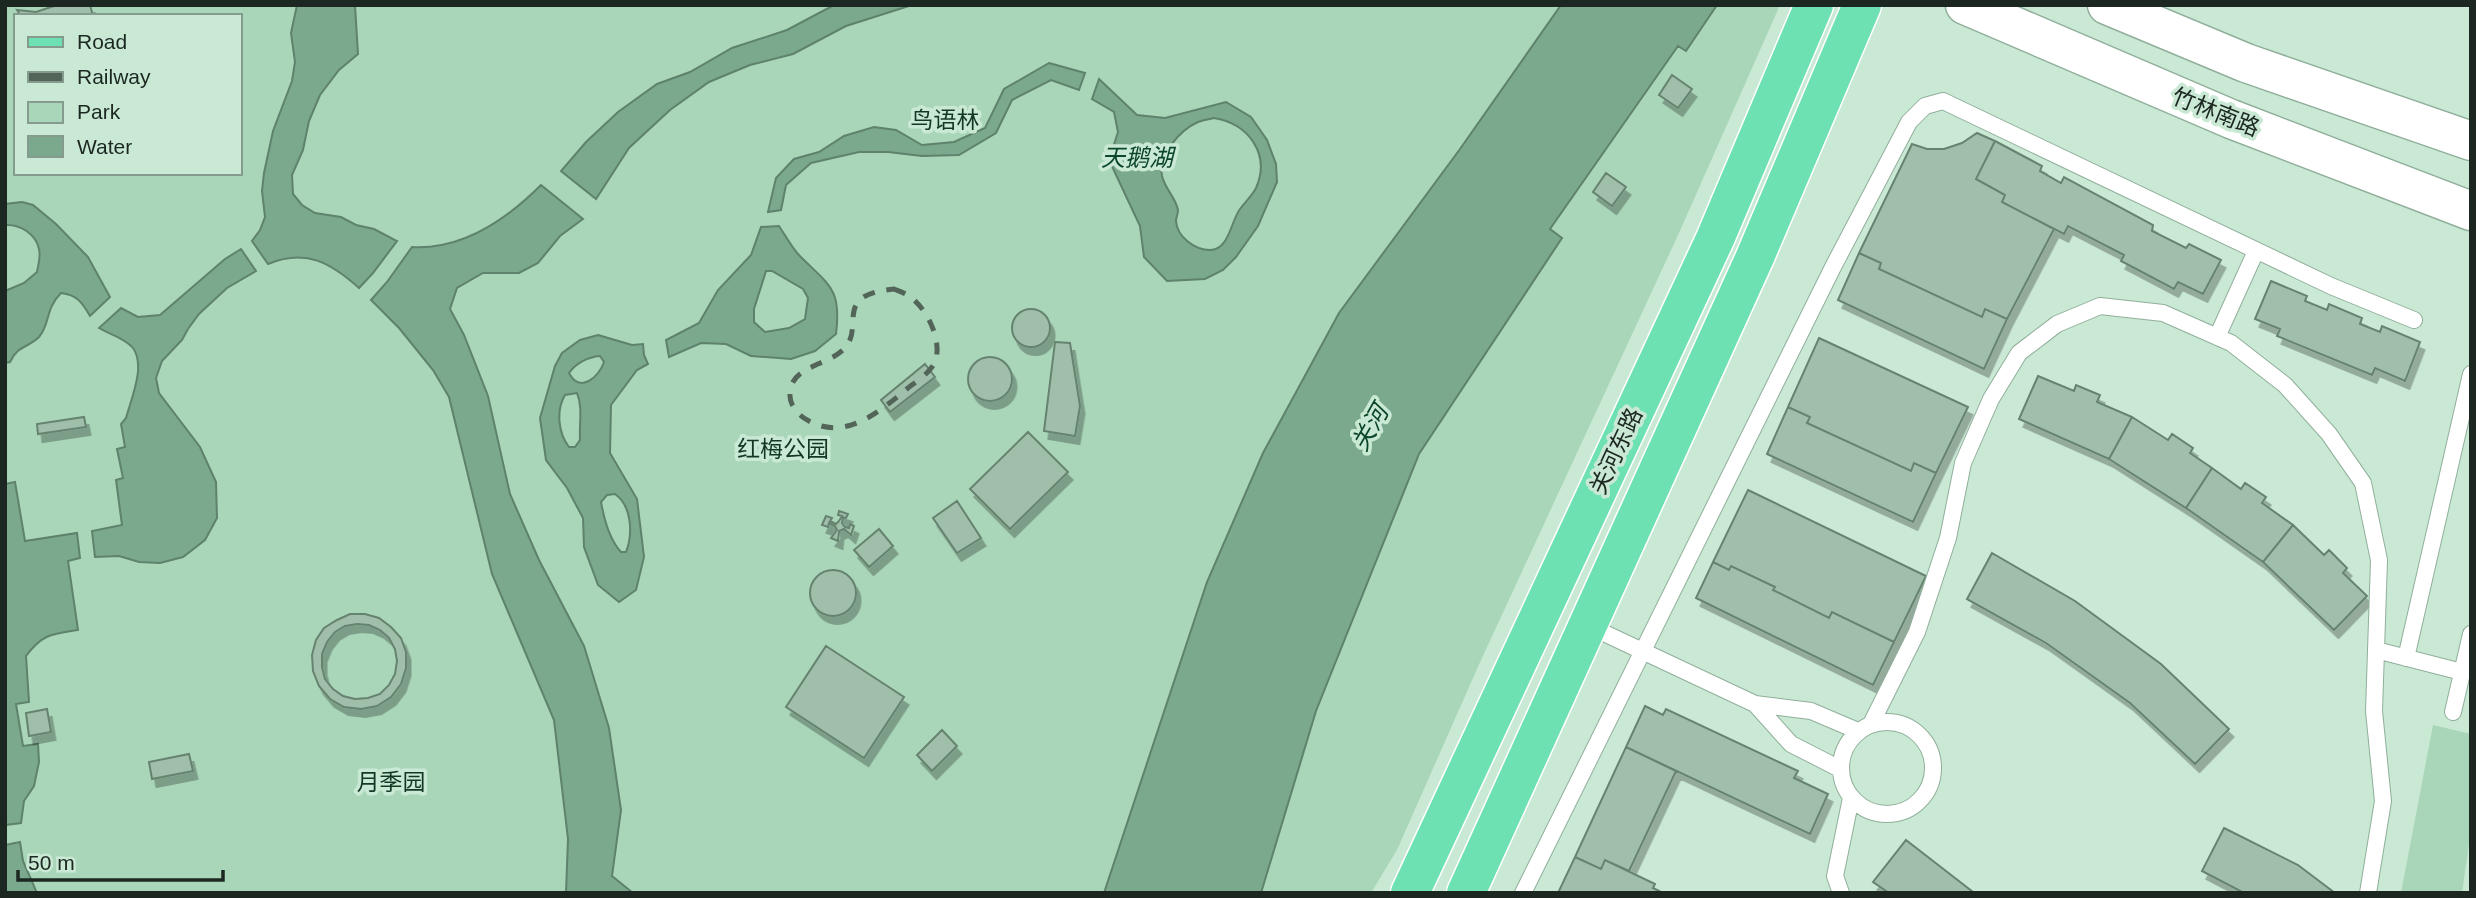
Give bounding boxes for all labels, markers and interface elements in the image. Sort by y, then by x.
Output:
legend [14,14,242,175]
text: Road [77,30,127,53]
text: Railway [77,65,151,88]
street label: 竹林南路 [2168,83,2264,141]
text: Park [77,100,121,123]
park label: 鸟语林 [911,107,980,133]
text: Water [77,135,132,158]
water label: 天鹅湖 [1101,144,1177,171]
water label: 关河 [1346,397,1395,455]
street label: 关河东路 [1585,404,1647,498]
park label: 红梅公园 [737,436,829,462]
park label: 月季园 [357,769,426,795]
scale bar [18,838,222,882]
text: 50 m [28,851,75,874]

